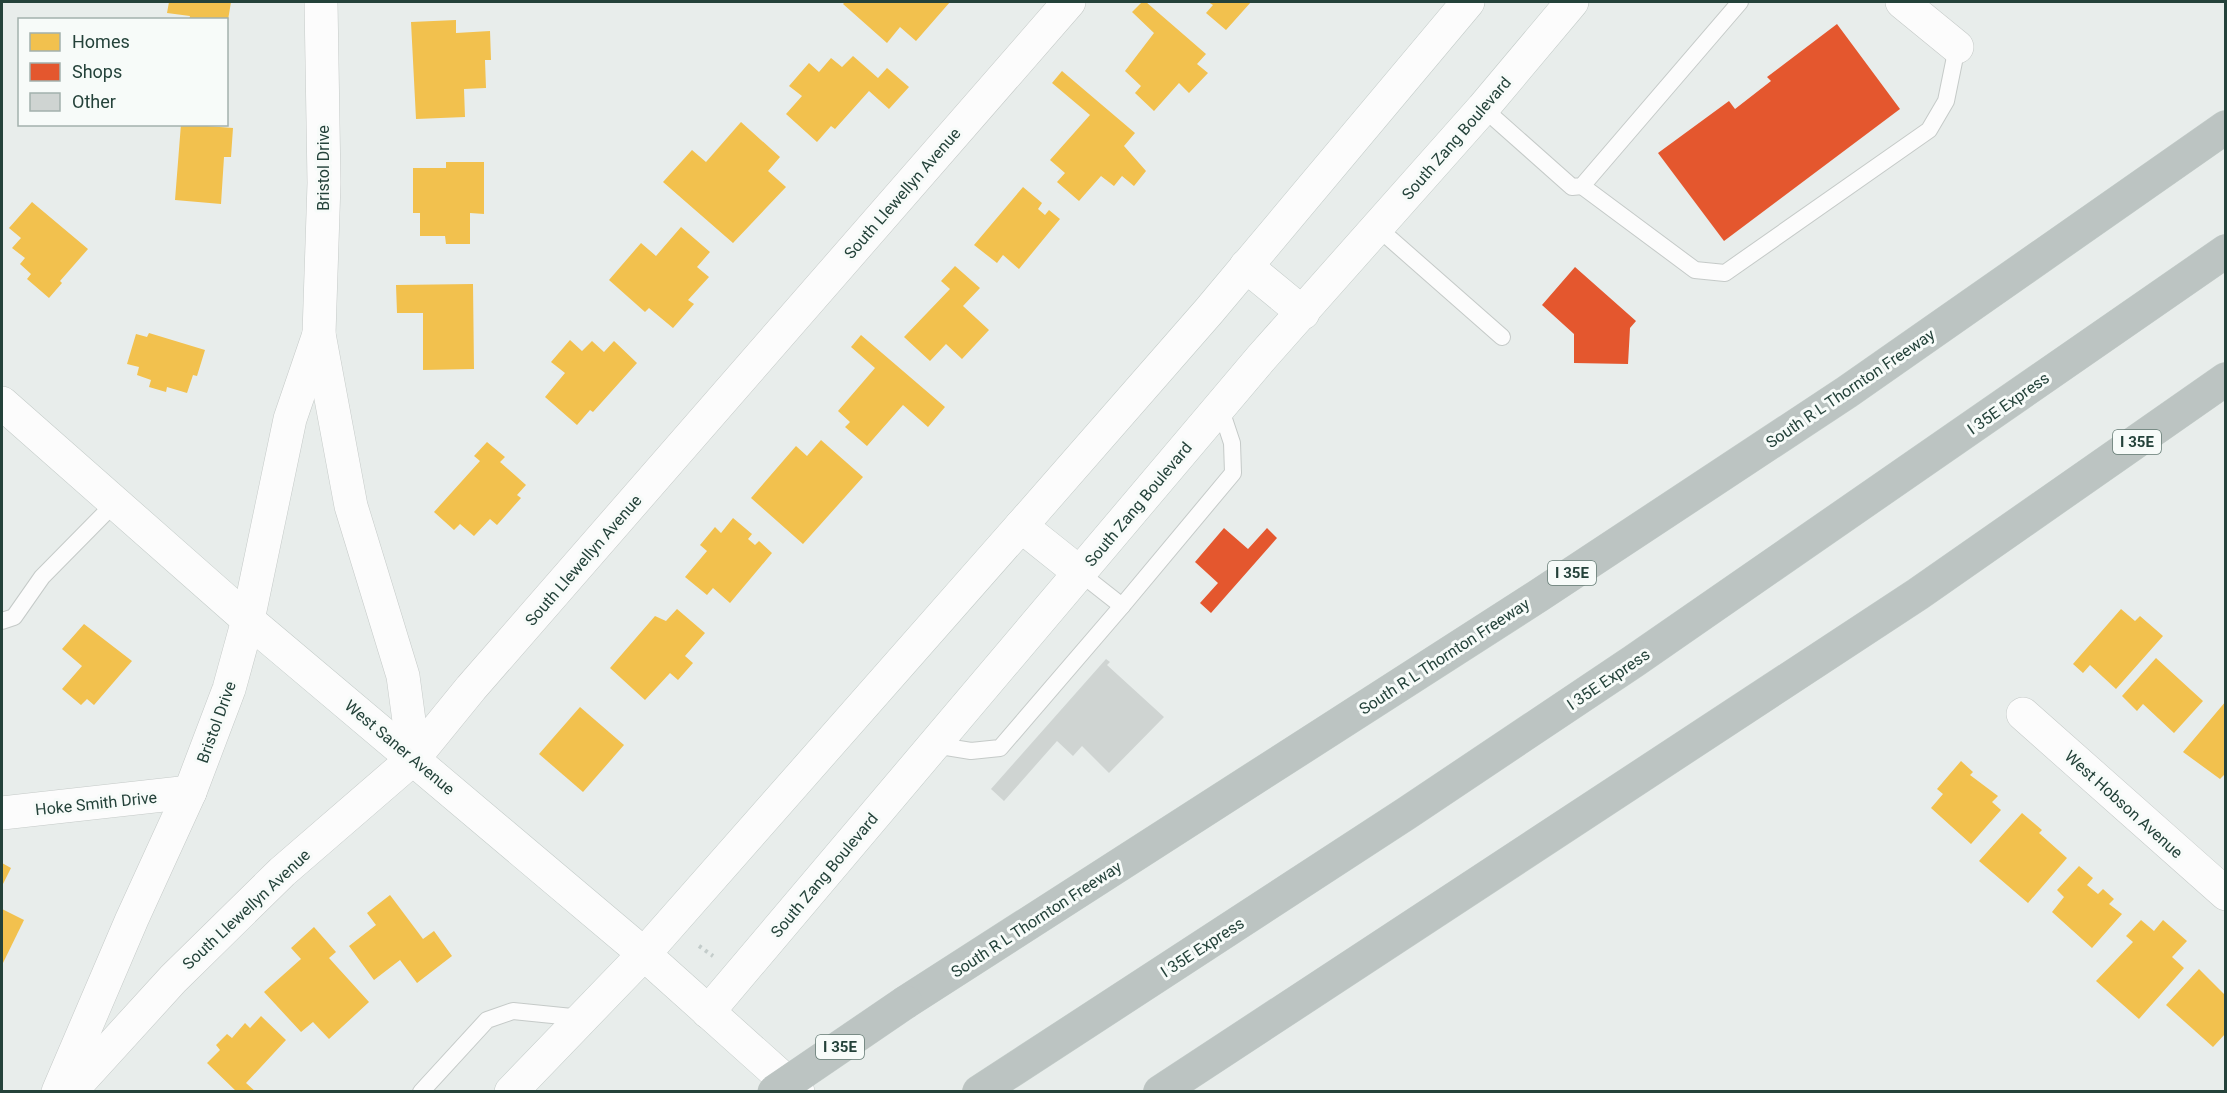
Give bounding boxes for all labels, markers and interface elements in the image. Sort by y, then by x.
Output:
legend [18,18,228,126]
text: Homes [72,31,130,52]
text: Shops [72,61,122,82]
street label: South Zang Boulevard [1398,73,1515,204]
text: Other [72,91,116,112]
street label: South Llewellyn Avenue [840,124,964,263]
street label: Bristol Drive [314,125,333,211]
street label: South R L Thornton Freeway [1762,325,1939,452]
street label: I 35E Express [1964,368,2053,439]
road number: I 35E [2113,430,2161,454]
street label: South Zang Boulevard [1081,438,1196,570]
street label: South Llewellyn Avenue [521,491,645,630]
road number: I 35E [1548,561,1596,585]
street label: South R L Thornton Freeway [1355,594,1533,719]
street label: I 35E Express [1563,645,1653,714]
street label: Bristol Drive [193,679,240,766]
street label: West Saner Avenue [341,696,458,799]
street label: West Hobson Avenue [2061,746,2186,862]
street label: Hoke Smith Drive [34,788,158,819]
street label: South Zang Boulevard [767,809,882,941]
street label: South Llewellyn Avenue [179,845,314,973]
street label: South R L Thornton Freeway [947,857,1125,982]
street label: I 35E Express [1157,913,1248,981]
road number: I 35E [816,1035,864,1059]

